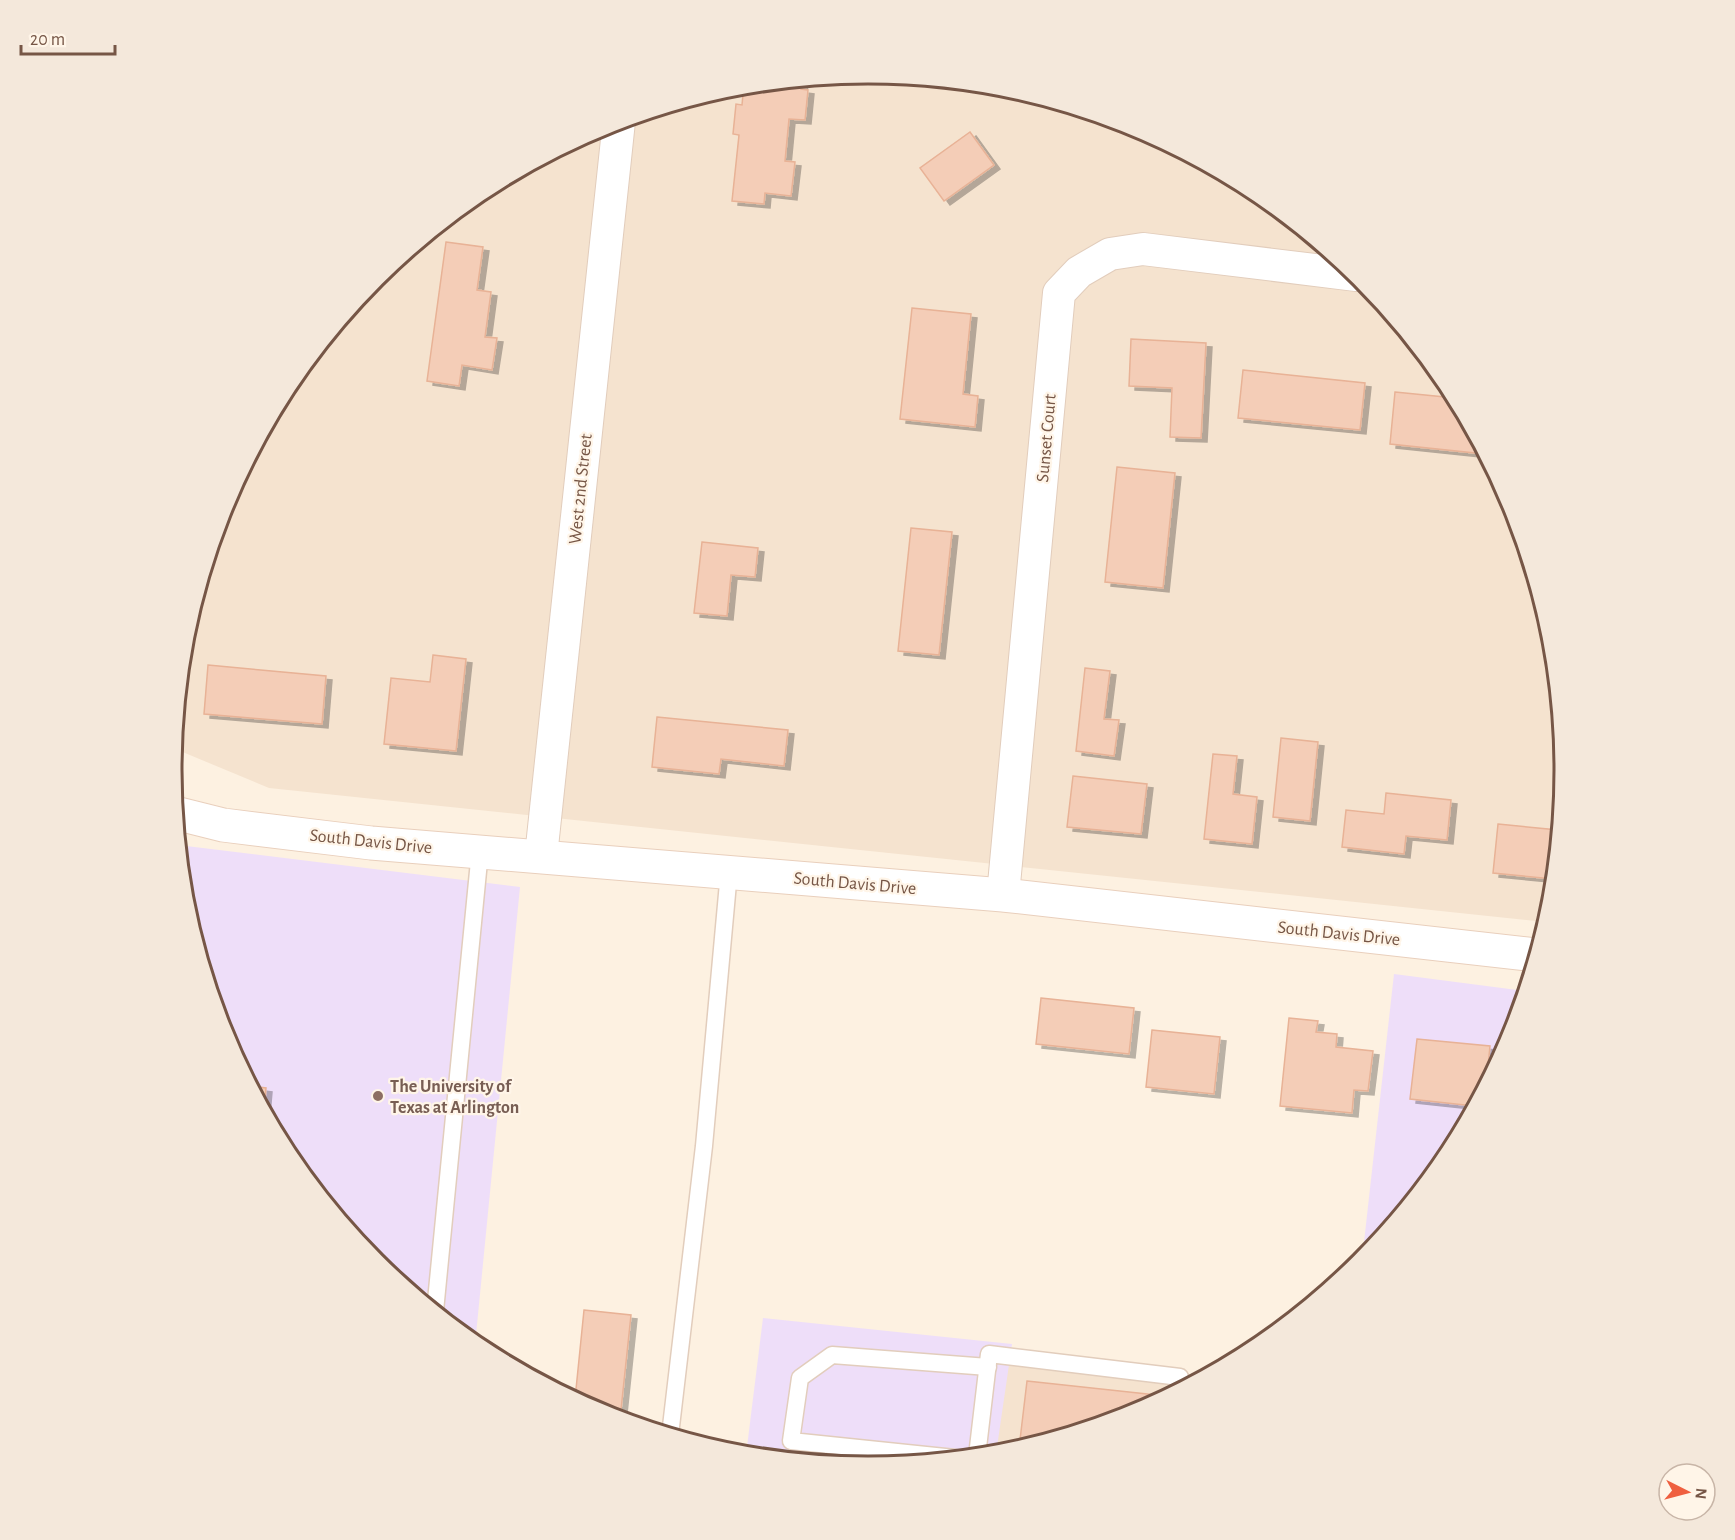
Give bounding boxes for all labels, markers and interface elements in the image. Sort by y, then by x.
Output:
scale bar [21,18,116,56]
text: 20 m [30,31,65,49]
street label: Sunset Court [1034,393,1060,483]
street label: West 2nd Street [566,433,596,545]
street label: South Davis Drive [309,827,433,857]
street label: South Davis Drive [793,870,917,898]
street label: South Davis Drive [1277,919,1401,949]
place label: The University of Texas at Arlington [390,1078,519,1117]
marker: The University of Texas at Arlington [371,1089,385,1103]
north arrow [1657,1462,1717,1522]
text: N [1692,1487,1709,1500]

